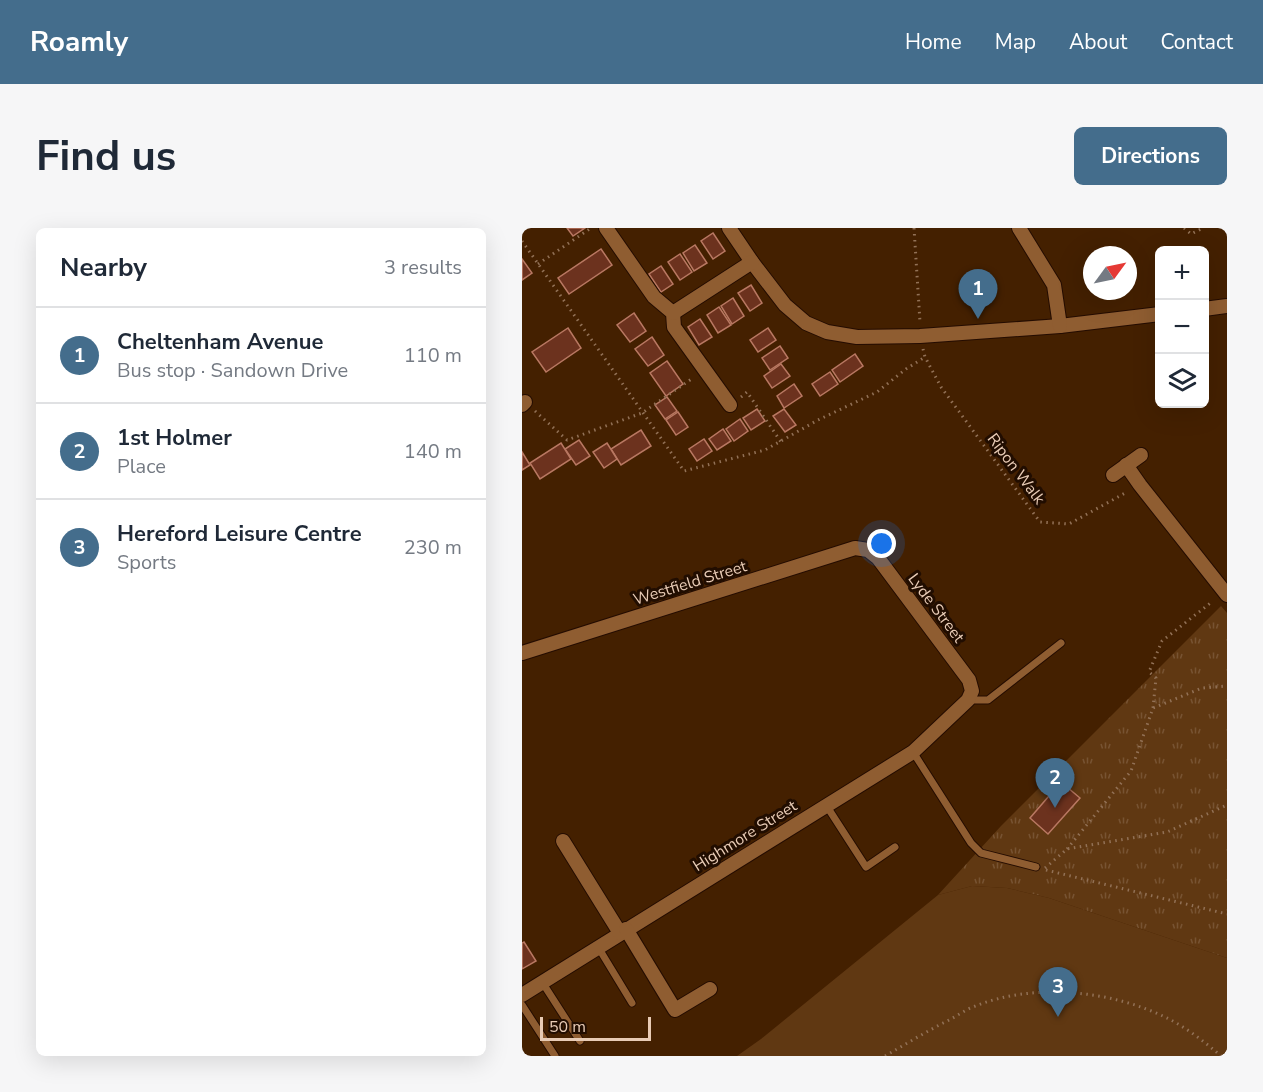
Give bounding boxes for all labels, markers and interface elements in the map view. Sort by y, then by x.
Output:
text: Roamly [30,23,128,61]
text: Home [905,28,962,56]
text: Map [995,28,1036,56]
text: About [1069,28,1127,56]
text: Contact [1160,28,1233,56]
button: Directions [1074,127,1227,185]
text: Find us [36,128,176,185]
north arrow [1083,246,1137,300]
map controls [1155,246,1209,408]
button: + [1155,246,1209,300]
text: Nearby [60,250,147,285]
text: 3 results [384,254,462,281]
pin: 1 [958,270,998,319]
button: − [1155,300,1209,354]
text: Cheltenham Avenue [117,327,323,357]
text: 1 [74,342,86,369]
text: 110 m [404,342,462,369]
button: layers [1155,354,1209,408]
text: Bus stop · Sandown Drive [117,357,348,384]
text: 1st Holmer [117,423,232,453]
street label: Ripon Walk [982,429,1051,510]
text: 2 [74,438,86,465]
text: 140 m [404,438,462,465]
text: Place [117,453,166,480]
text: Hereford Leisure Centre [117,519,362,549]
your location [867,529,896,558]
text: 3 [74,534,86,561]
text: 230 m [404,534,462,561]
text: Sports [117,549,176,576]
street label: Westfield Street [631,555,750,611]
street label: Lyde Street [903,569,970,648]
pin: 2 [1036,758,1074,808]
street label: Highmore Street [689,795,802,877]
pin: 3 [1038,968,1078,1017]
scale bar [540,1014,651,1042]
text: 50 m [549,1016,586,1038]

